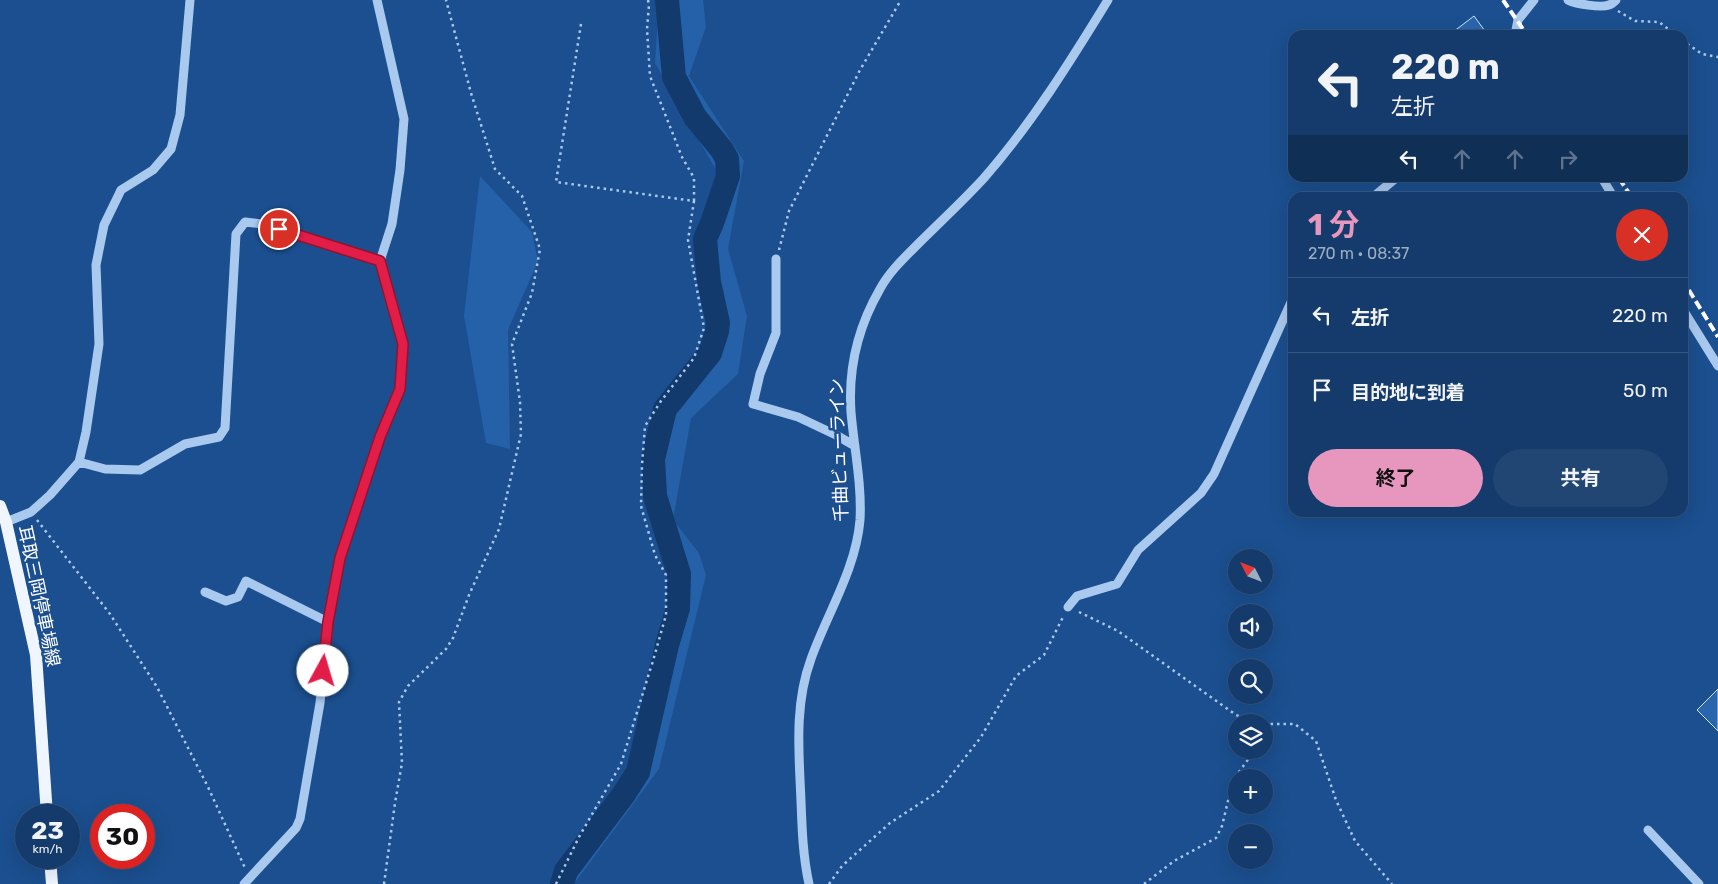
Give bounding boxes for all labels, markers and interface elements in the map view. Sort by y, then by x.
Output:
text: 220 m [1391,46,1500,88]
icon: left [1308,50,1373,115]
text: 左折 [1391,93,1435,120]
icon: left [1395,145,1423,173]
icon: ahead [1448,145,1476,173]
icon: ahead [1501,145,1529,173]
icon: right [1554,145,1582,173]
text: 1 分 [1308,207,1359,243]
pin [258,208,300,250]
button: close [1616,209,1668,261]
icon: arrive [265,215,293,243]
text: 270 m · 08:37 [1308,244,1409,263]
icon: left [1308,301,1336,329]
text: 220 m [1612,304,1668,327]
text: 左折 [1351,306,1389,329]
icon: arrive [1308,376,1336,404]
street label: 千曲ビューライン [825,378,853,522]
text: 50 m [1623,379,1668,402]
text: 目的地に到着 [1351,381,1465,404]
button: 終了 [1308,449,1483,507]
button: 共有 [1493,449,1668,507]
street label: 耳取三岡停車場線 [13,523,65,669]
north arrow [1228,549,1272,594]
map controls [1228,549,1273,869]
button: sound [1228,604,1273,649]
position arrow [296,644,348,696]
button: search [1228,659,1273,704]
button: layers [1228,714,1273,759]
button: + [1228,769,1273,814]
speed limit sign: 30 [90,804,155,869]
text: 23 [31,816,64,845]
button: − [1228,824,1273,869]
text: km/h [33,842,62,856]

